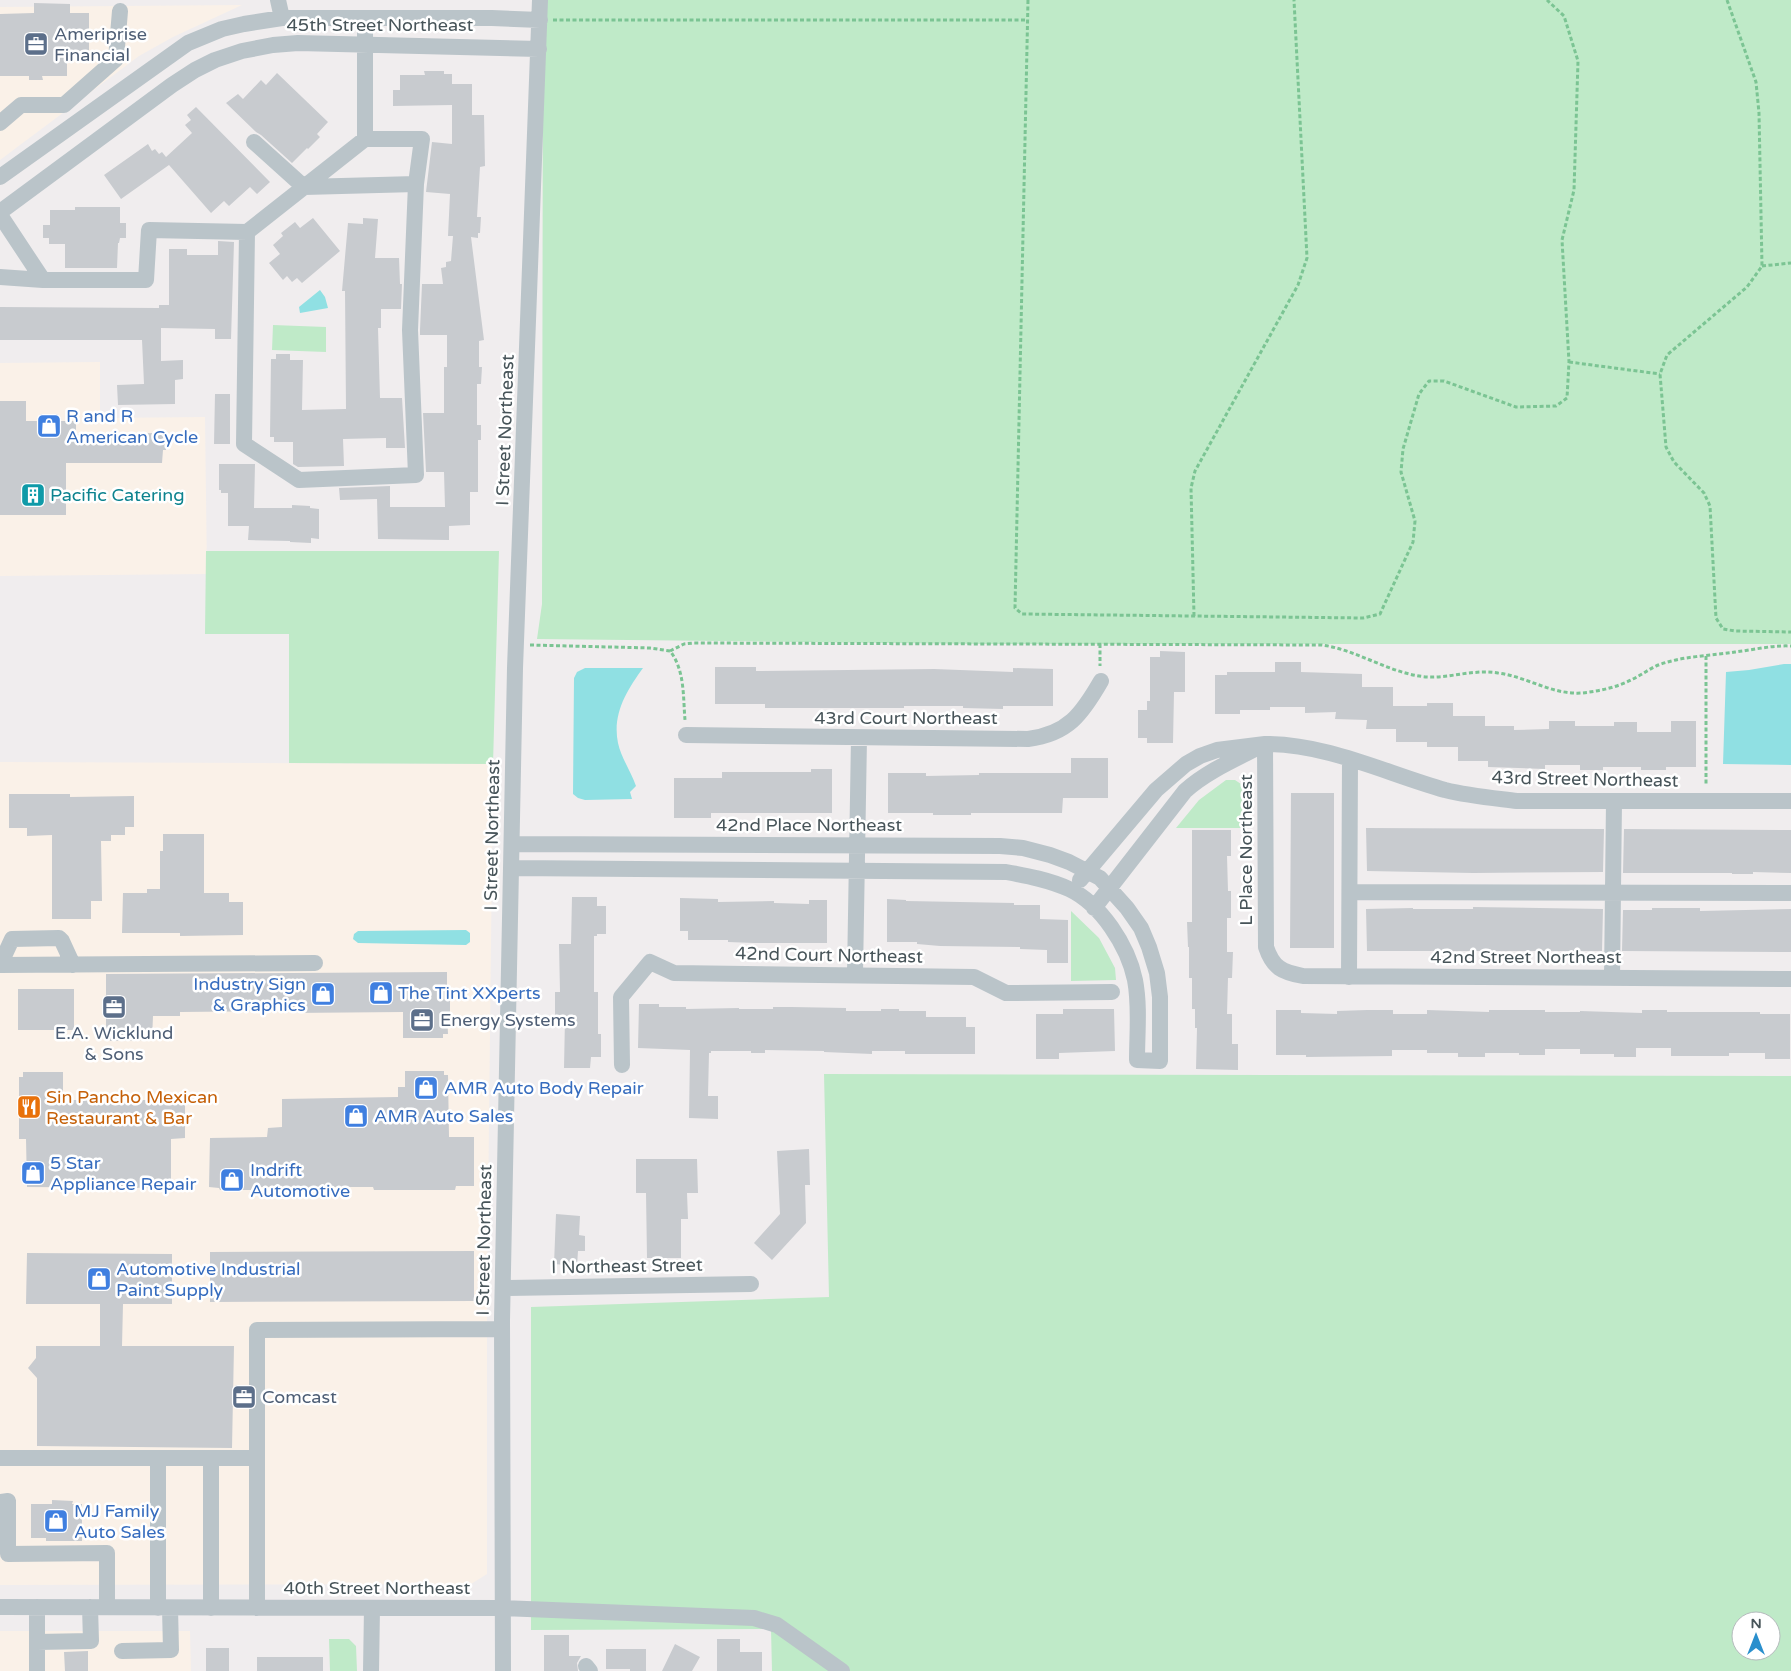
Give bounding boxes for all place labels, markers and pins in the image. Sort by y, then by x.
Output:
place label: Ameriprise Financial [54,23,147,66]
office icon: Ameriprise Financial [23,31,49,57]
place label: R and R American Cycle [66,405,198,448]
shop icon: R and R American Cycle [36,413,62,439]
building icon: Pacific Catering [20,482,46,508]
place label: Pacific Catering [50,484,185,506]
place label: Industry Sign & Graphics [193,973,306,1016]
shop icon: The Tint XXperts [368,980,394,1006]
shop icon: Industry Sign & Graphics [310,981,336,1007]
place label: The Tint XXperts [398,982,541,1004]
office icon: E.A. Wicklund & Sons [101,994,127,1020]
office icon: Energy Systems [409,1007,435,1033]
place label: Energy Systems [440,1009,576,1031]
place label: E.A. Wicklund & Sons [55,1022,173,1065]
shop icon: AMR Auto Body Repair [413,1075,439,1101]
place label: AMR Auto Body Repair [444,1077,644,1099]
place label: Sin Pancho Mexican Restaurant & Bar [46,1086,218,1129]
restaurant icon: Sin Pancho Mexican Restaurant & Bar [16,1094,42,1120]
shop icon: AMR Auto Sales [343,1103,369,1129]
place label: AMR Auto Sales [374,1105,513,1127]
place label: 5 Star Appliance Repair [50,1152,196,1195]
place label: Indrift Automotive [250,1159,350,1202]
shop icon: 5 Star Appliance Repair [20,1160,46,1186]
shop icon: Indrift Automotive [219,1167,245,1193]
place label: Automotive Industrial Paint Supply [116,1258,301,1301]
shop icon: Automotive Industrial Paint Supply [86,1266,112,1292]
office icon: Comcast [231,1384,257,1410]
place label: Comcast [262,1386,337,1408]
place label: MJ Family Auto Sales [74,1500,165,1543]
shop icon: MJ Family Auto Sales [43,1508,69,1534]

